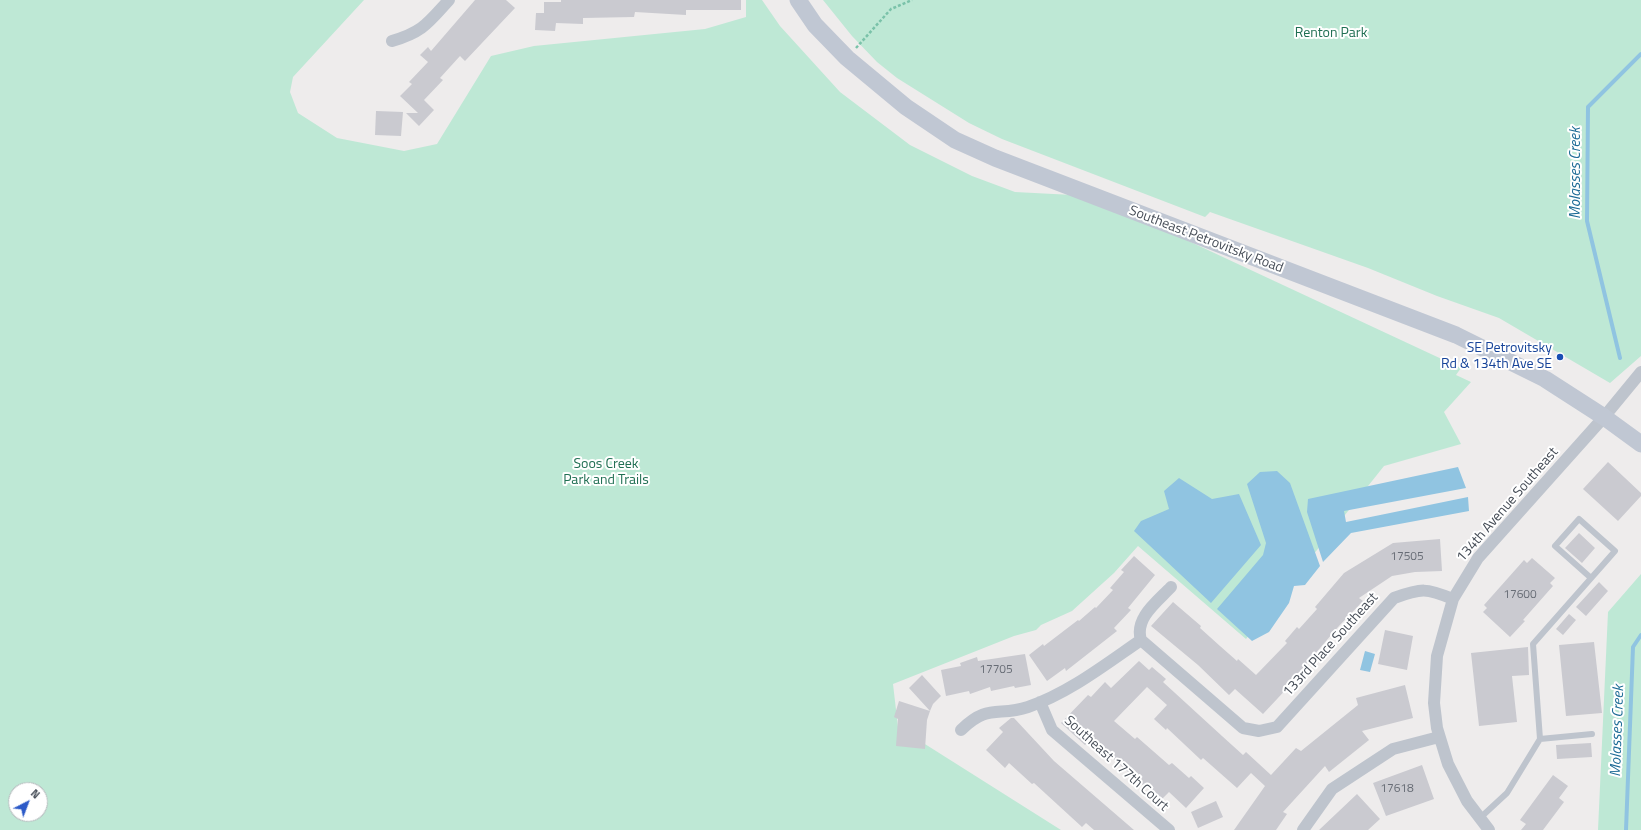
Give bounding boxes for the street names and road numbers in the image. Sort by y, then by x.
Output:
street label: Southeast Petrovitsky Road [1127,203,1285,277]
street label: 134th Avenue Southeast [1454,444,1562,566]
street label: 133rd Place Southeast [1280,590,1382,700]
street label: Southeast 177th Court [1060,713,1172,815]

